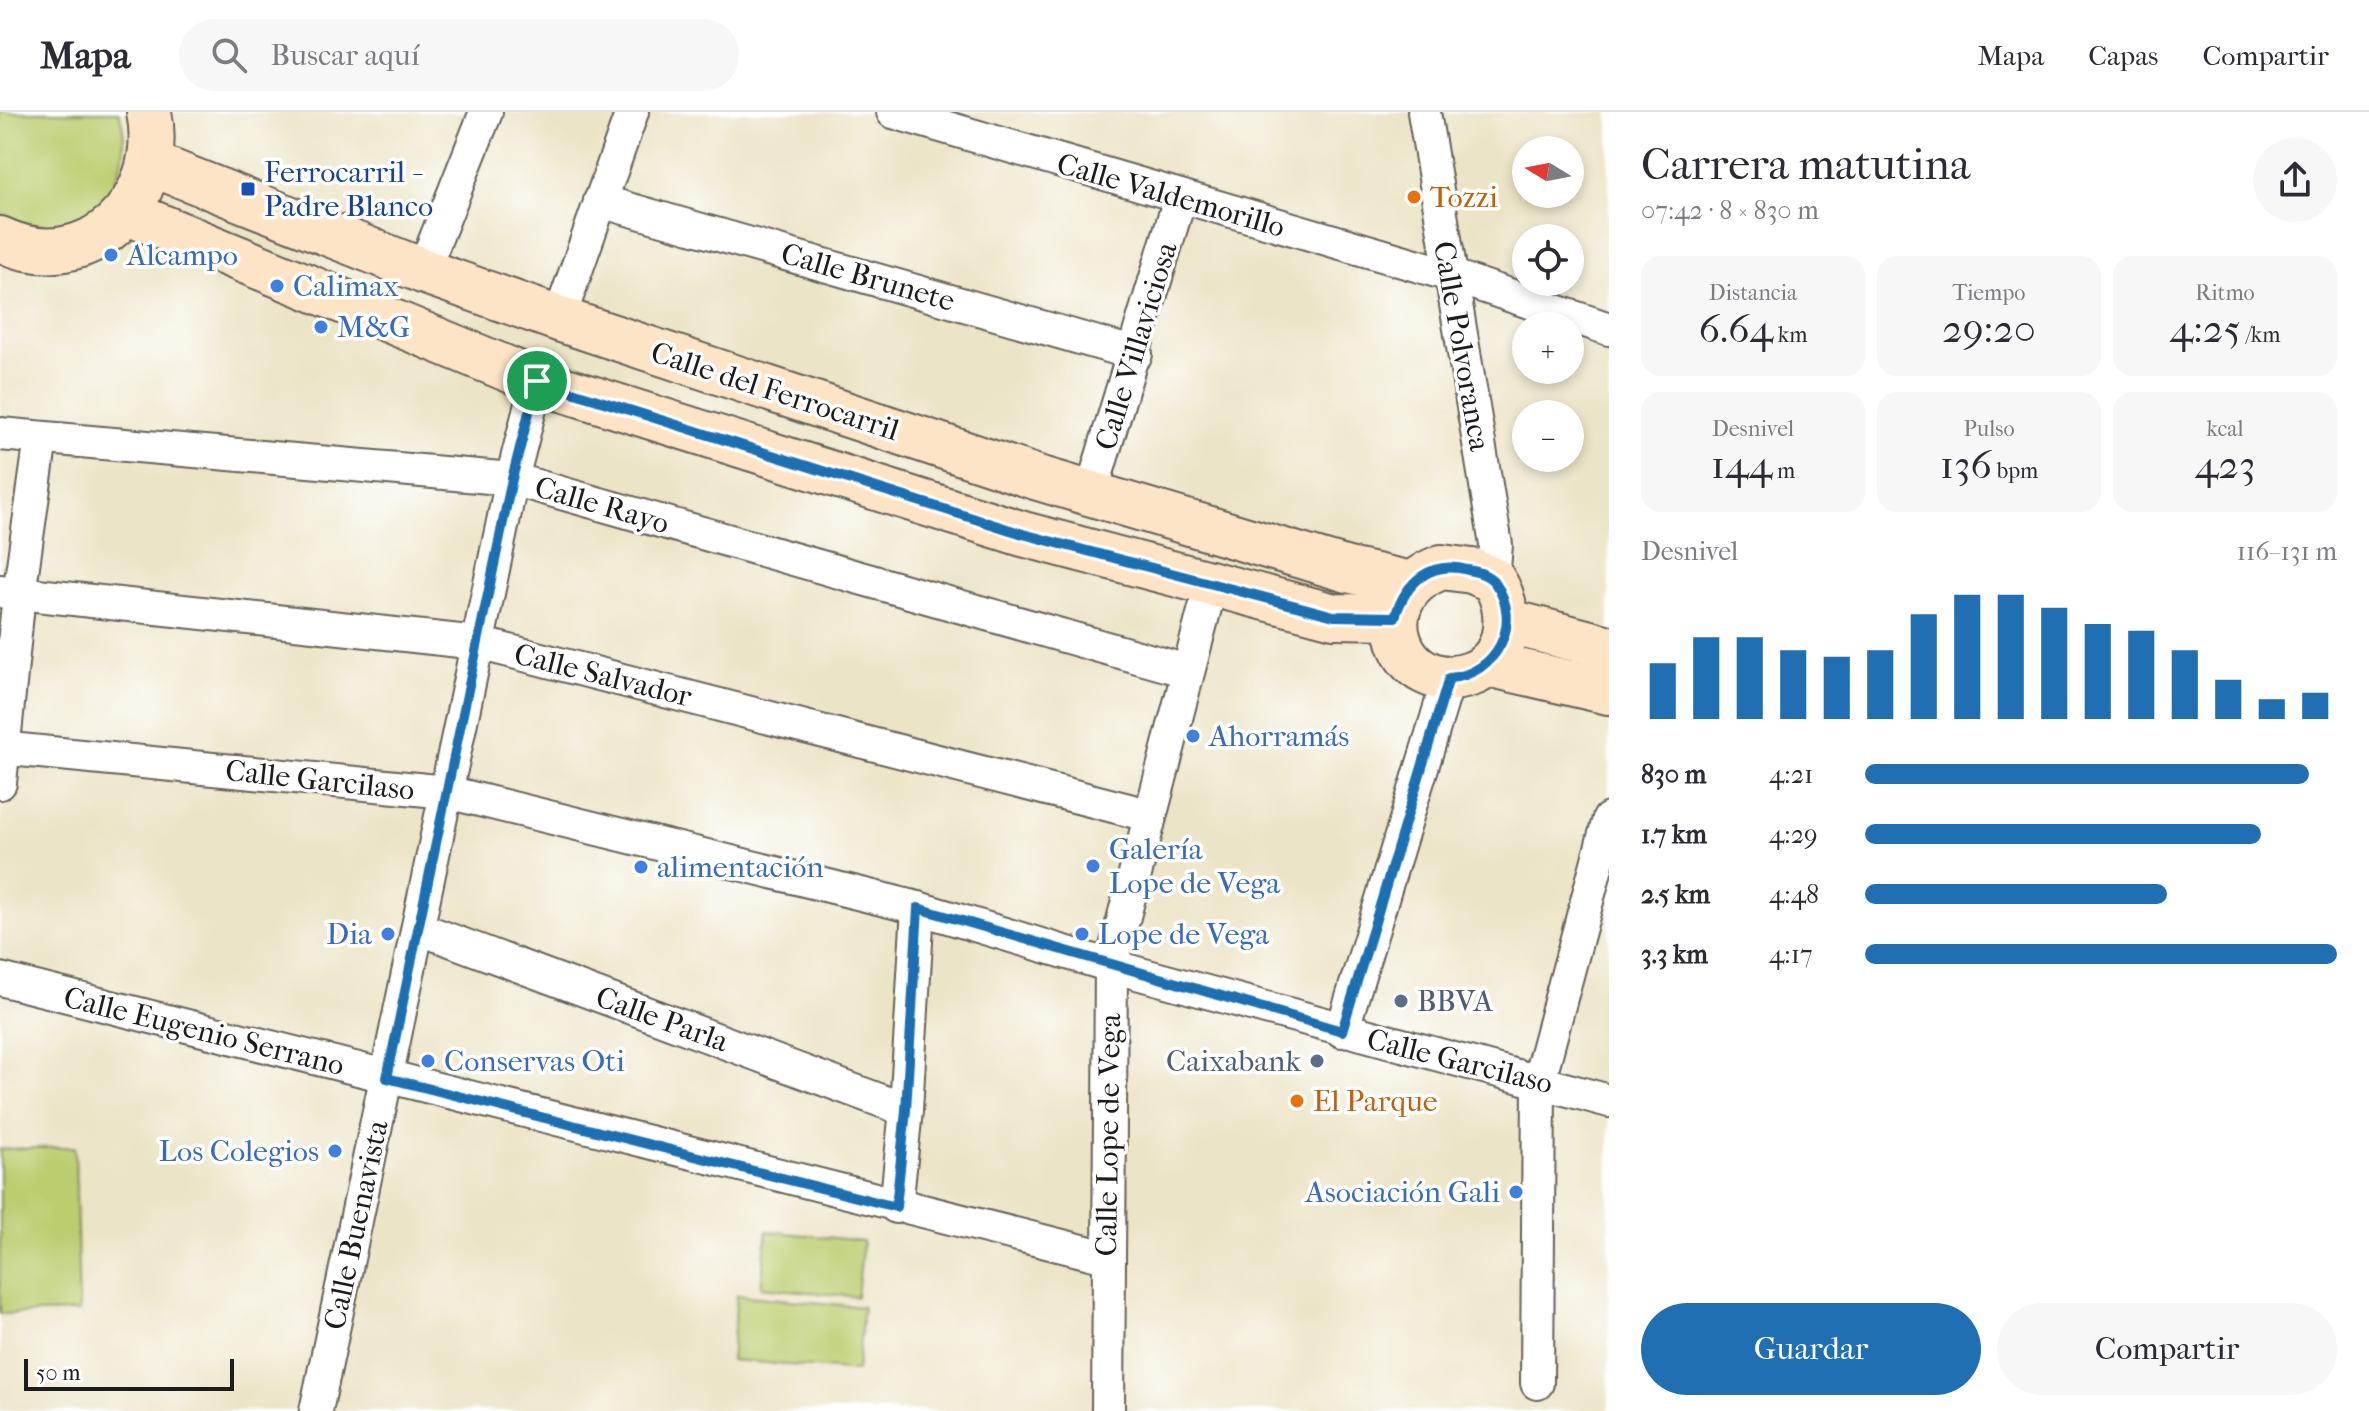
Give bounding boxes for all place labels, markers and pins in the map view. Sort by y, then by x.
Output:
place label: Ferrocarril - Padre Blanco [264,155,433,224]
marker: Ferrocarril - Padre Blanco [239,180,257,198]
place label: Tozzi [1430,180,1498,215]
marker: Tozzi [1405,188,1423,206]
place label: Alcampo [126,238,238,273]
marker: Alcampo [102,246,120,264]
place label: Calimax [293,269,399,304]
marker: Calimax [268,277,286,295]
place label: M&G [337,310,410,345]
marker: M&G [312,318,330,336]
pin [503,347,571,415]
place label: Ahorramás [1208,719,1349,754]
marker: Ahorramás [1184,727,1202,745]
place label: Galería Lope de Vega [1109,832,1281,901]
place label: alimentación [657,850,824,885]
marker: Galería Lope de Vega [1084,857,1102,875]
marker: alimentación [632,858,650,876]
place label: Dia [326,917,373,952]
place label: Lope de Vega [1098,917,1270,952]
marker: Dia [379,925,397,943]
marker: Lope de Vega [1073,925,1091,943]
place label: BBVA [1417,984,1493,1019]
marker: BBVA [1392,992,1410,1010]
place label: Conservas Oti [444,1044,625,1079]
place label: Caixabank [1166,1044,1302,1079]
marker: Conservas Oti [419,1052,437,1070]
marker: Caixabank [1308,1052,1326,1070]
place label: El Parque [1313,1084,1438,1119]
marker: El Parque [1288,1092,1306,1110]
place label: Los Colegios [159,1134,319,1169]
marker: Los Colegios [326,1142,344,1160]
place label: Asociación Gali [1304,1175,1500,1210]
marker: Asociación Gali [1507,1183,1525,1201]

